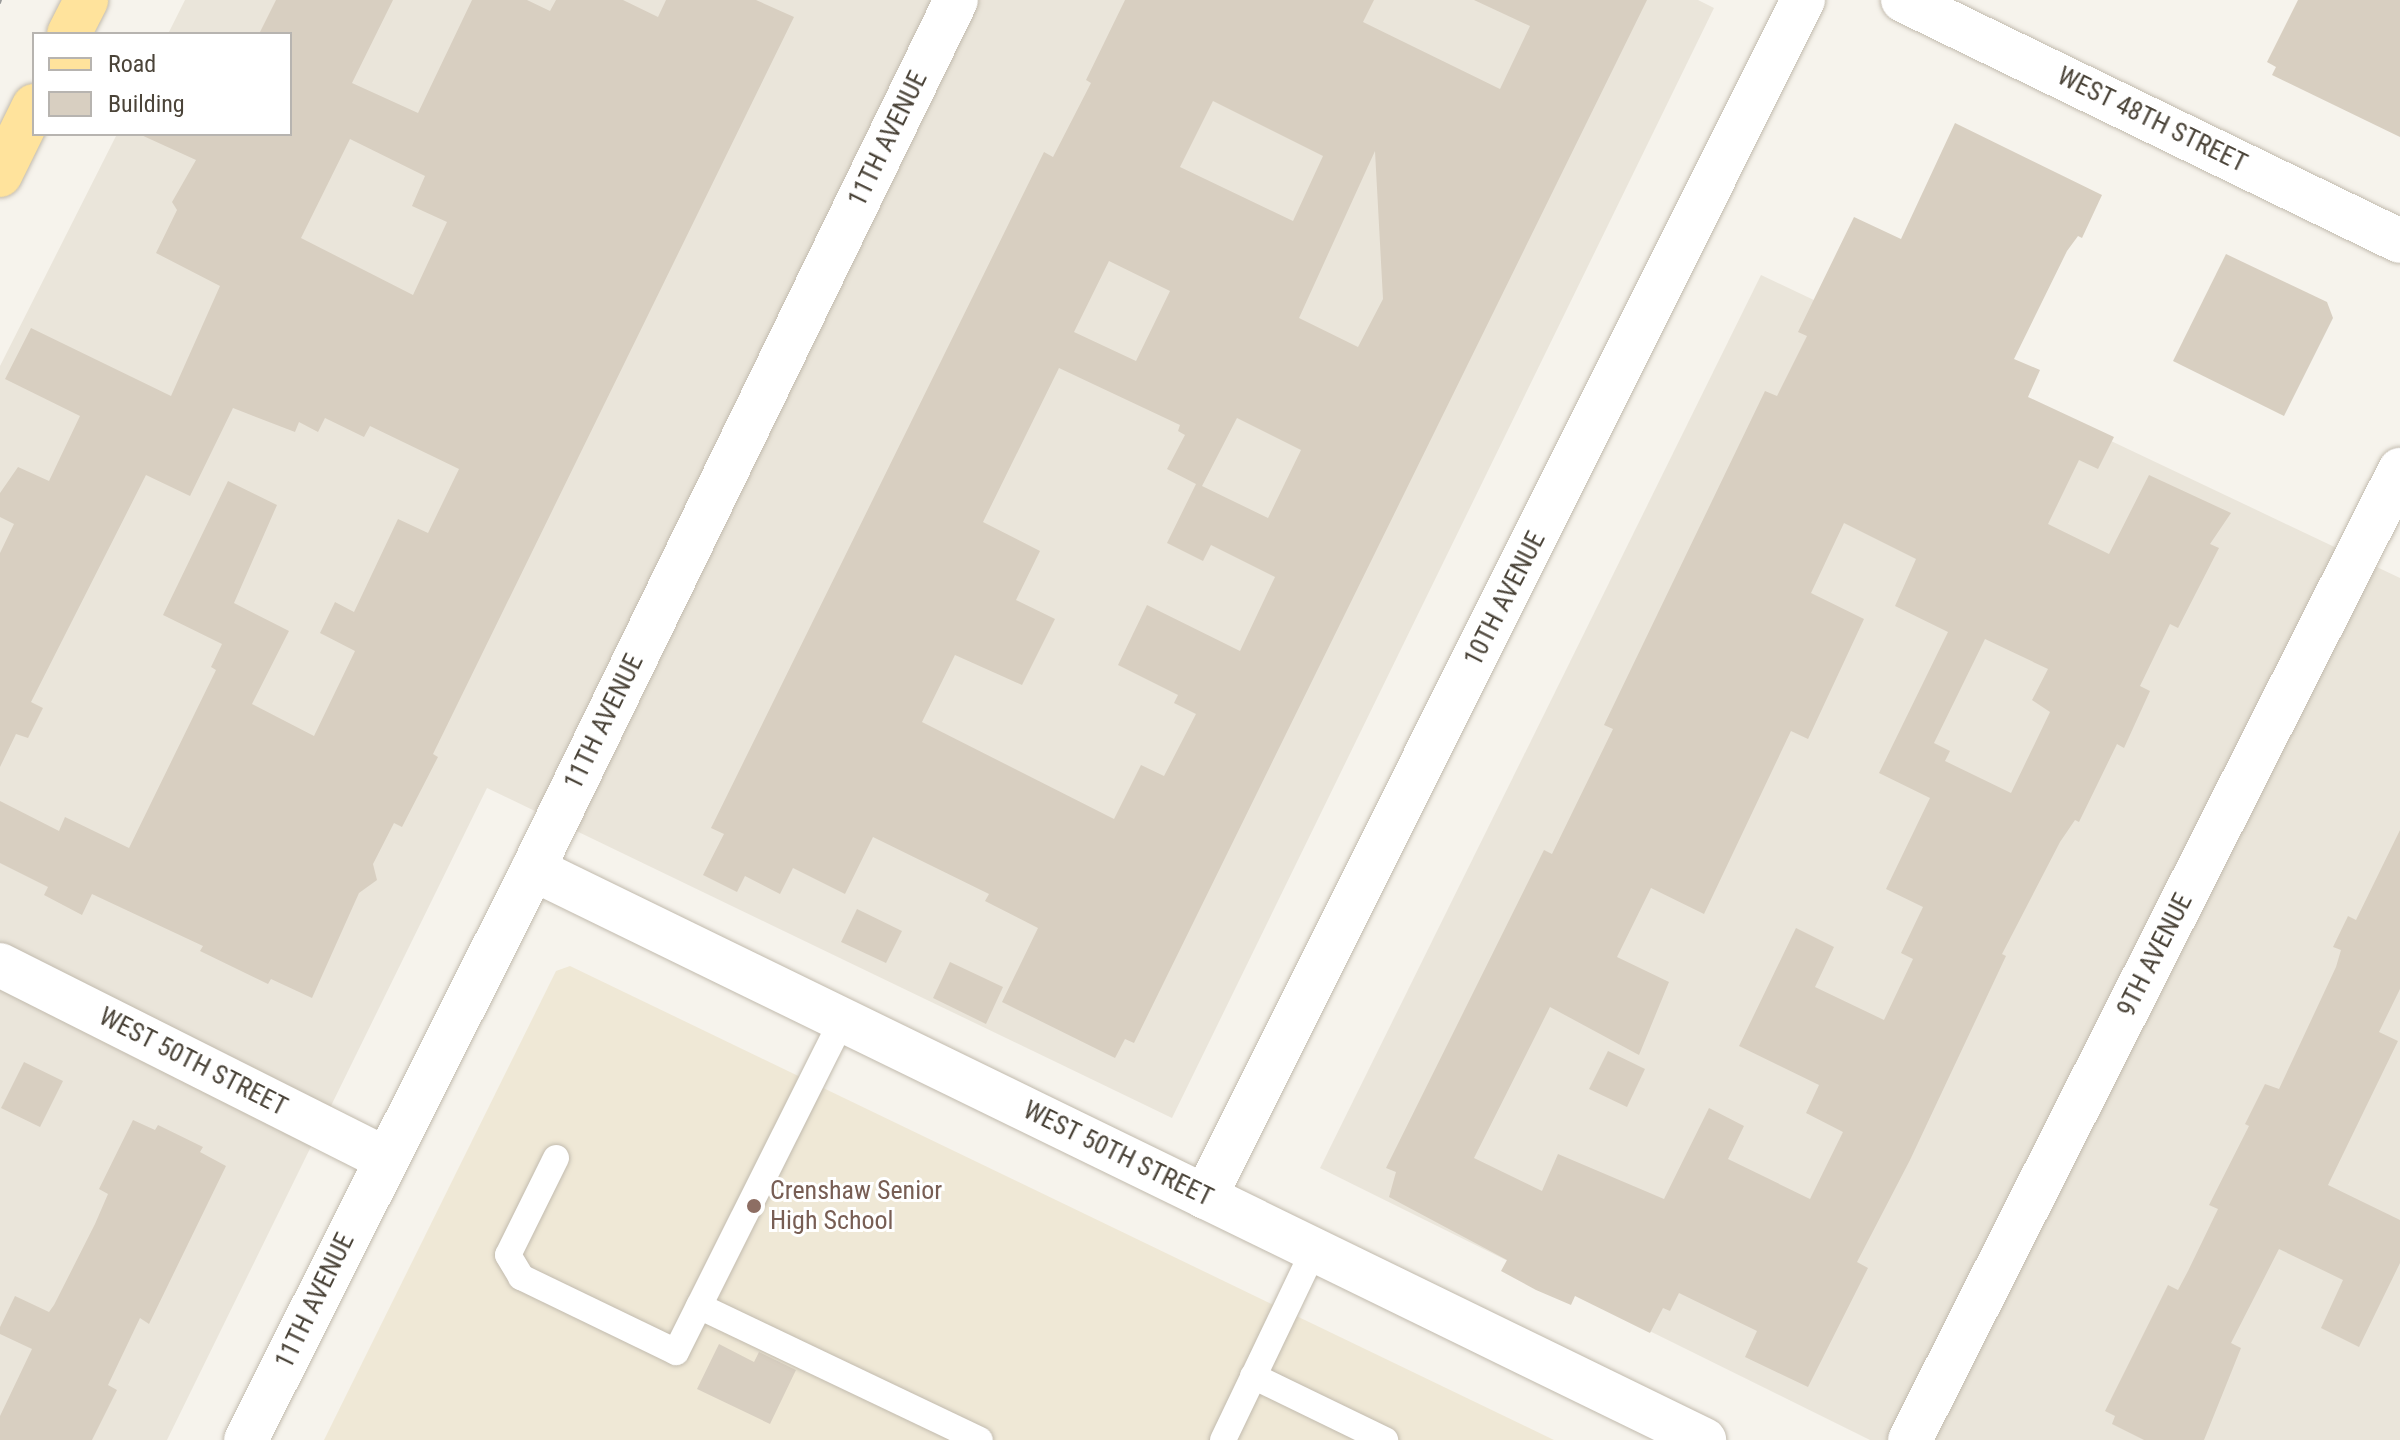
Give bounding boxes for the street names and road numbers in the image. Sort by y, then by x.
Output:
street label: WEST 48TH STREET [2052,61,2252,179]
street label: 11TH AVENUE [842,66,934,212]
street label: 10TH AVENUE [1458,527,1552,671]
street label: 11TH AVENUE [558,649,650,795]
street label: 9TH AVENUE [2111,888,2199,1022]
street label: WEST 50TH STREET [93,1001,293,1123]
street label: WEST 50TH STREET [1018,1095,1218,1213]
street label: 11TH AVENUE [269,1228,361,1374]

